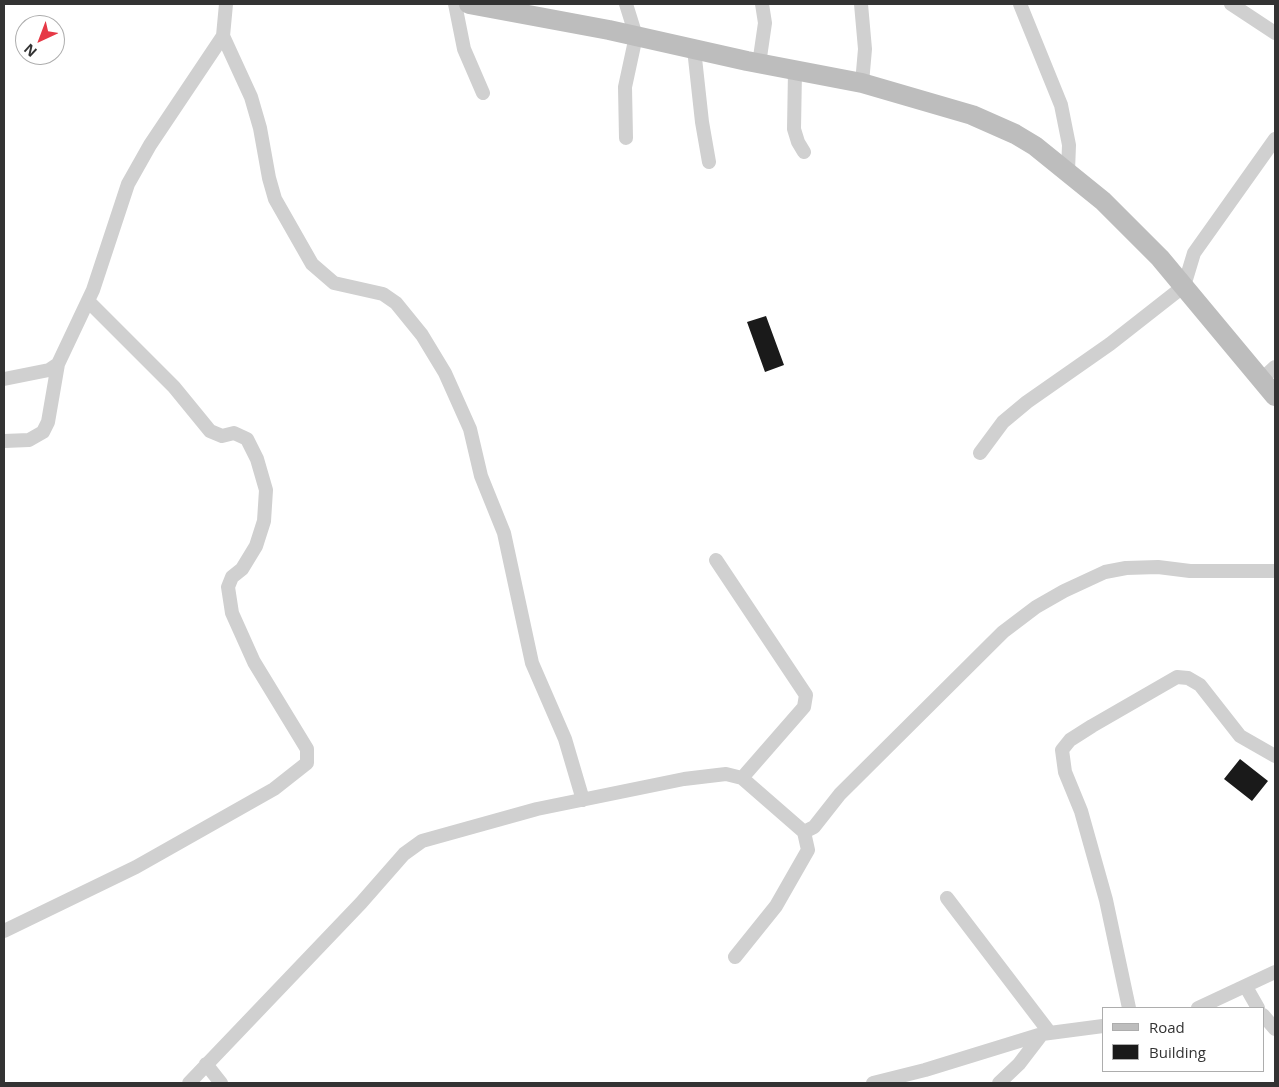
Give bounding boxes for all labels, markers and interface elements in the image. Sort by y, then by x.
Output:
north arrow [15,15,65,65]
text: N [19,40,41,61]
legend [1102,1007,1264,1072]
text: Road [1149,1017,1185,1037]
text: Building [1149,1042,1206,1062]

